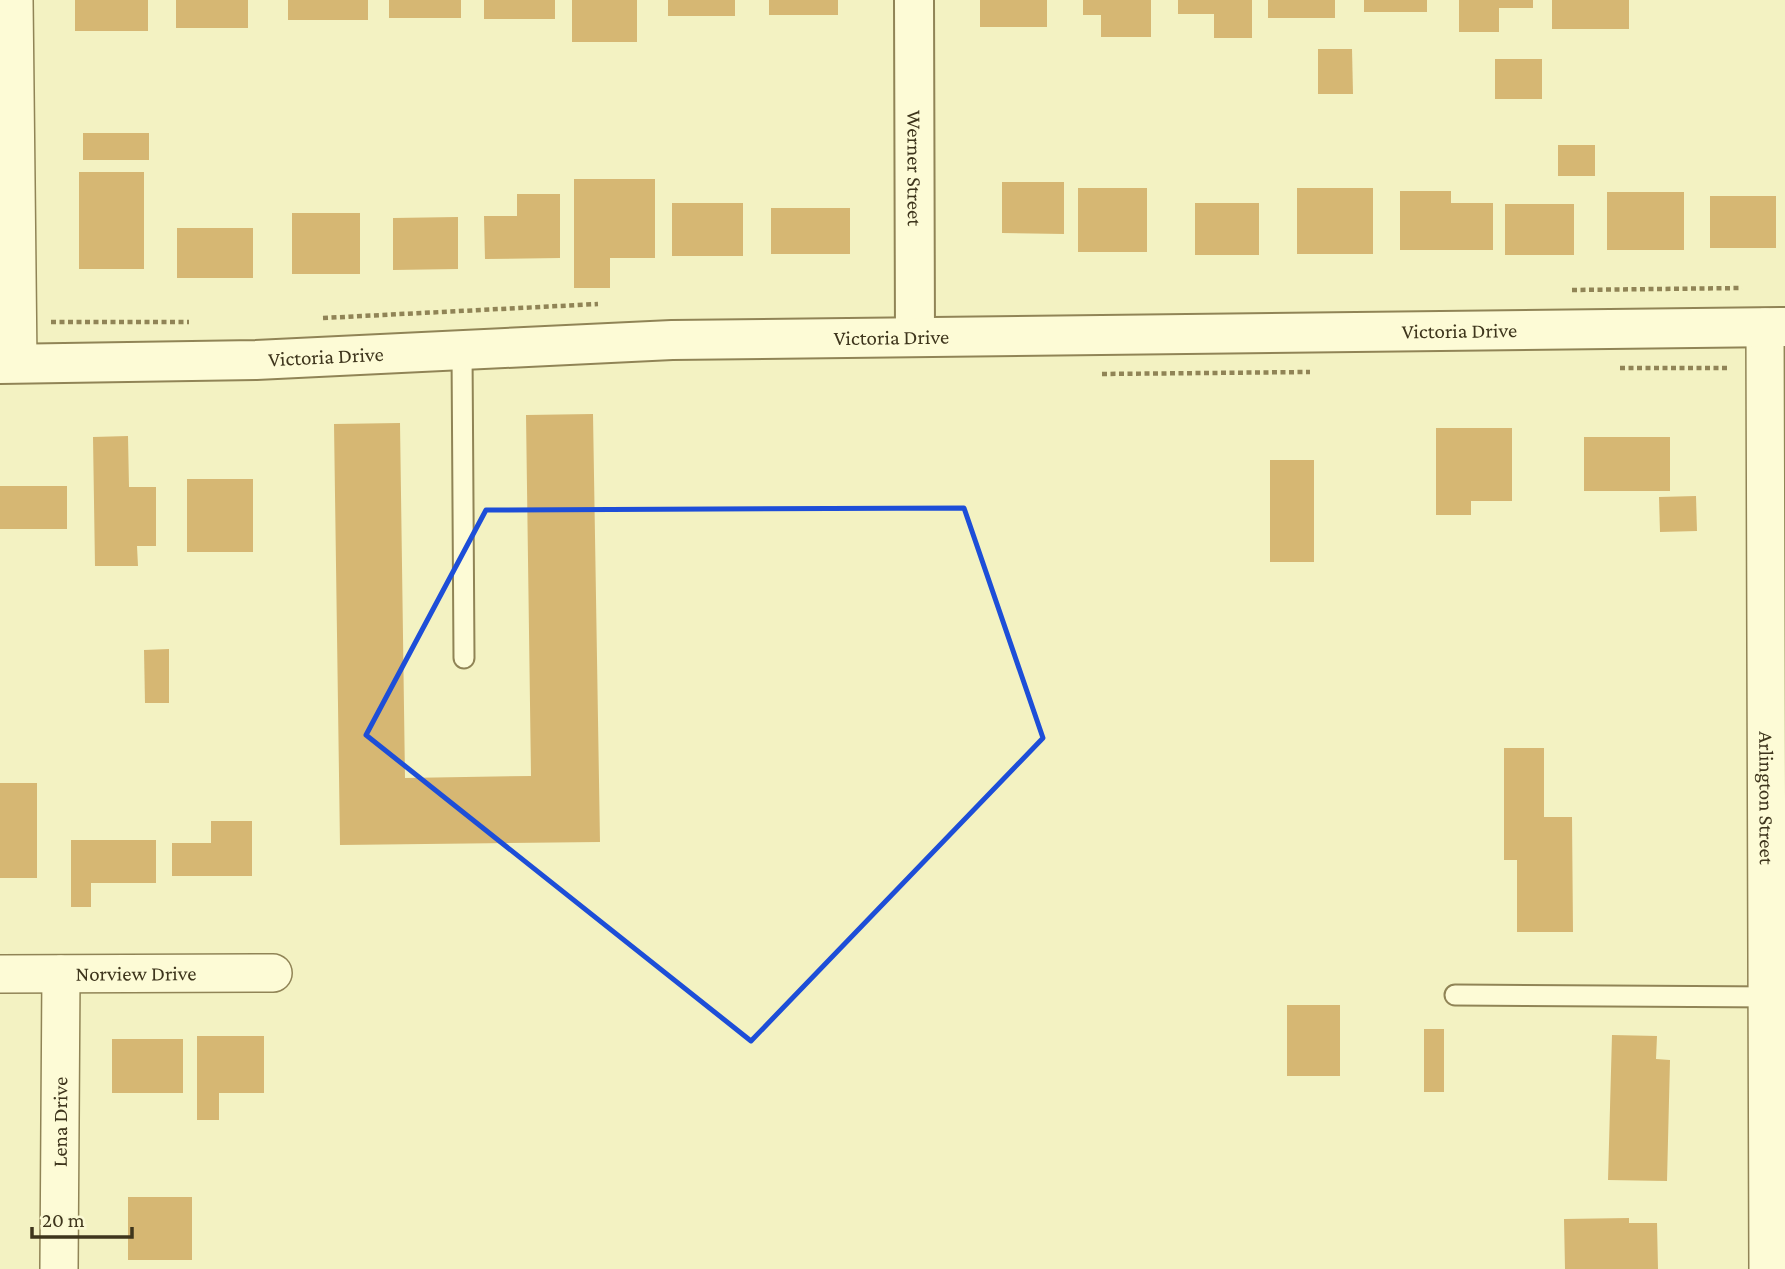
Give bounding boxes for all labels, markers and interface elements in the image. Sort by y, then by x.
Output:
street label: Werner Street [902,110,927,227]
street label: Victoria Drive [1402,318,1517,343]
street label: Victoria Drive [834,325,949,350]
street label: Victoria Drive [268,342,384,371]
street label: Arlington Street [1754,731,1779,866]
street label: Norview Drive [75,961,197,986]
street label: Lena Drive [48,1077,72,1167]
scale bar [32,1196,131,1240]
text: 20 m [42,1208,85,1232]

